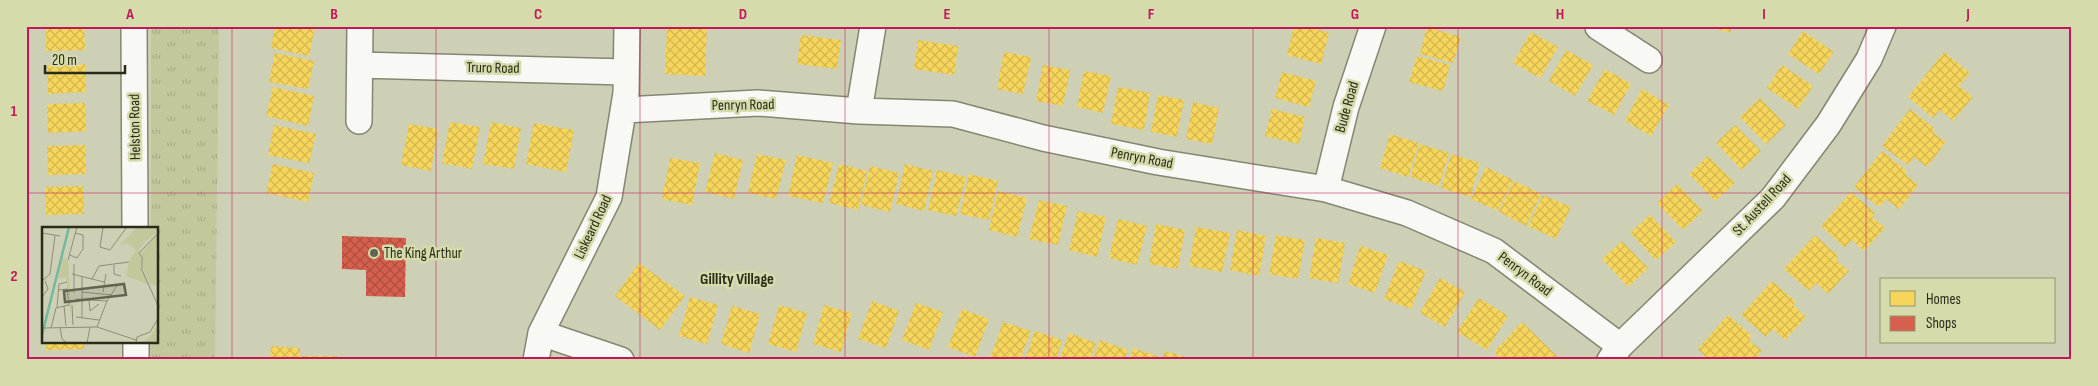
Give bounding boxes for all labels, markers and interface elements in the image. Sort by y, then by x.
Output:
text: A [125,5,134,24]
text: B [330,5,338,24]
text: C [534,5,542,24]
text: D [739,5,747,24]
text: E [944,5,951,24]
text: F [1148,5,1155,24]
text: G [1351,5,1359,24]
text: H [1556,5,1564,24]
text: I [1762,5,1766,24]
text: J [1965,5,1970,24]
scale bar [45,42,125,74]
text: 20 m [52,51,77,70]
street label: Truro Road [466,58,520,78]
street label: Bude Road [1331,79,1363,135]
street label: Helston Road [125,94,145,160]
street label: Penryn Road [711,95,775,115]
text: 1 [11,102,18,121]
street label: Penryn Road [1109,143,1175,173]
street label: St. Austell Road [1728,170,1796,240]
street label: Liskeard Road [570,192,616,262]
inset map [42,227,159,344]
place label: The King Arthur [384,244,463,263]
marker: The King Arthur [368,247,380,259]
street label: Penryn Road [1494,248,1556,300]
text: 2 [10,267,18,286]
district label: Gillity Village [700,270,774,289]
legend [1880,278,2056,344]
text: Homes [1926,290,1961,309]
text: Shops [1926,314,1957,333]

